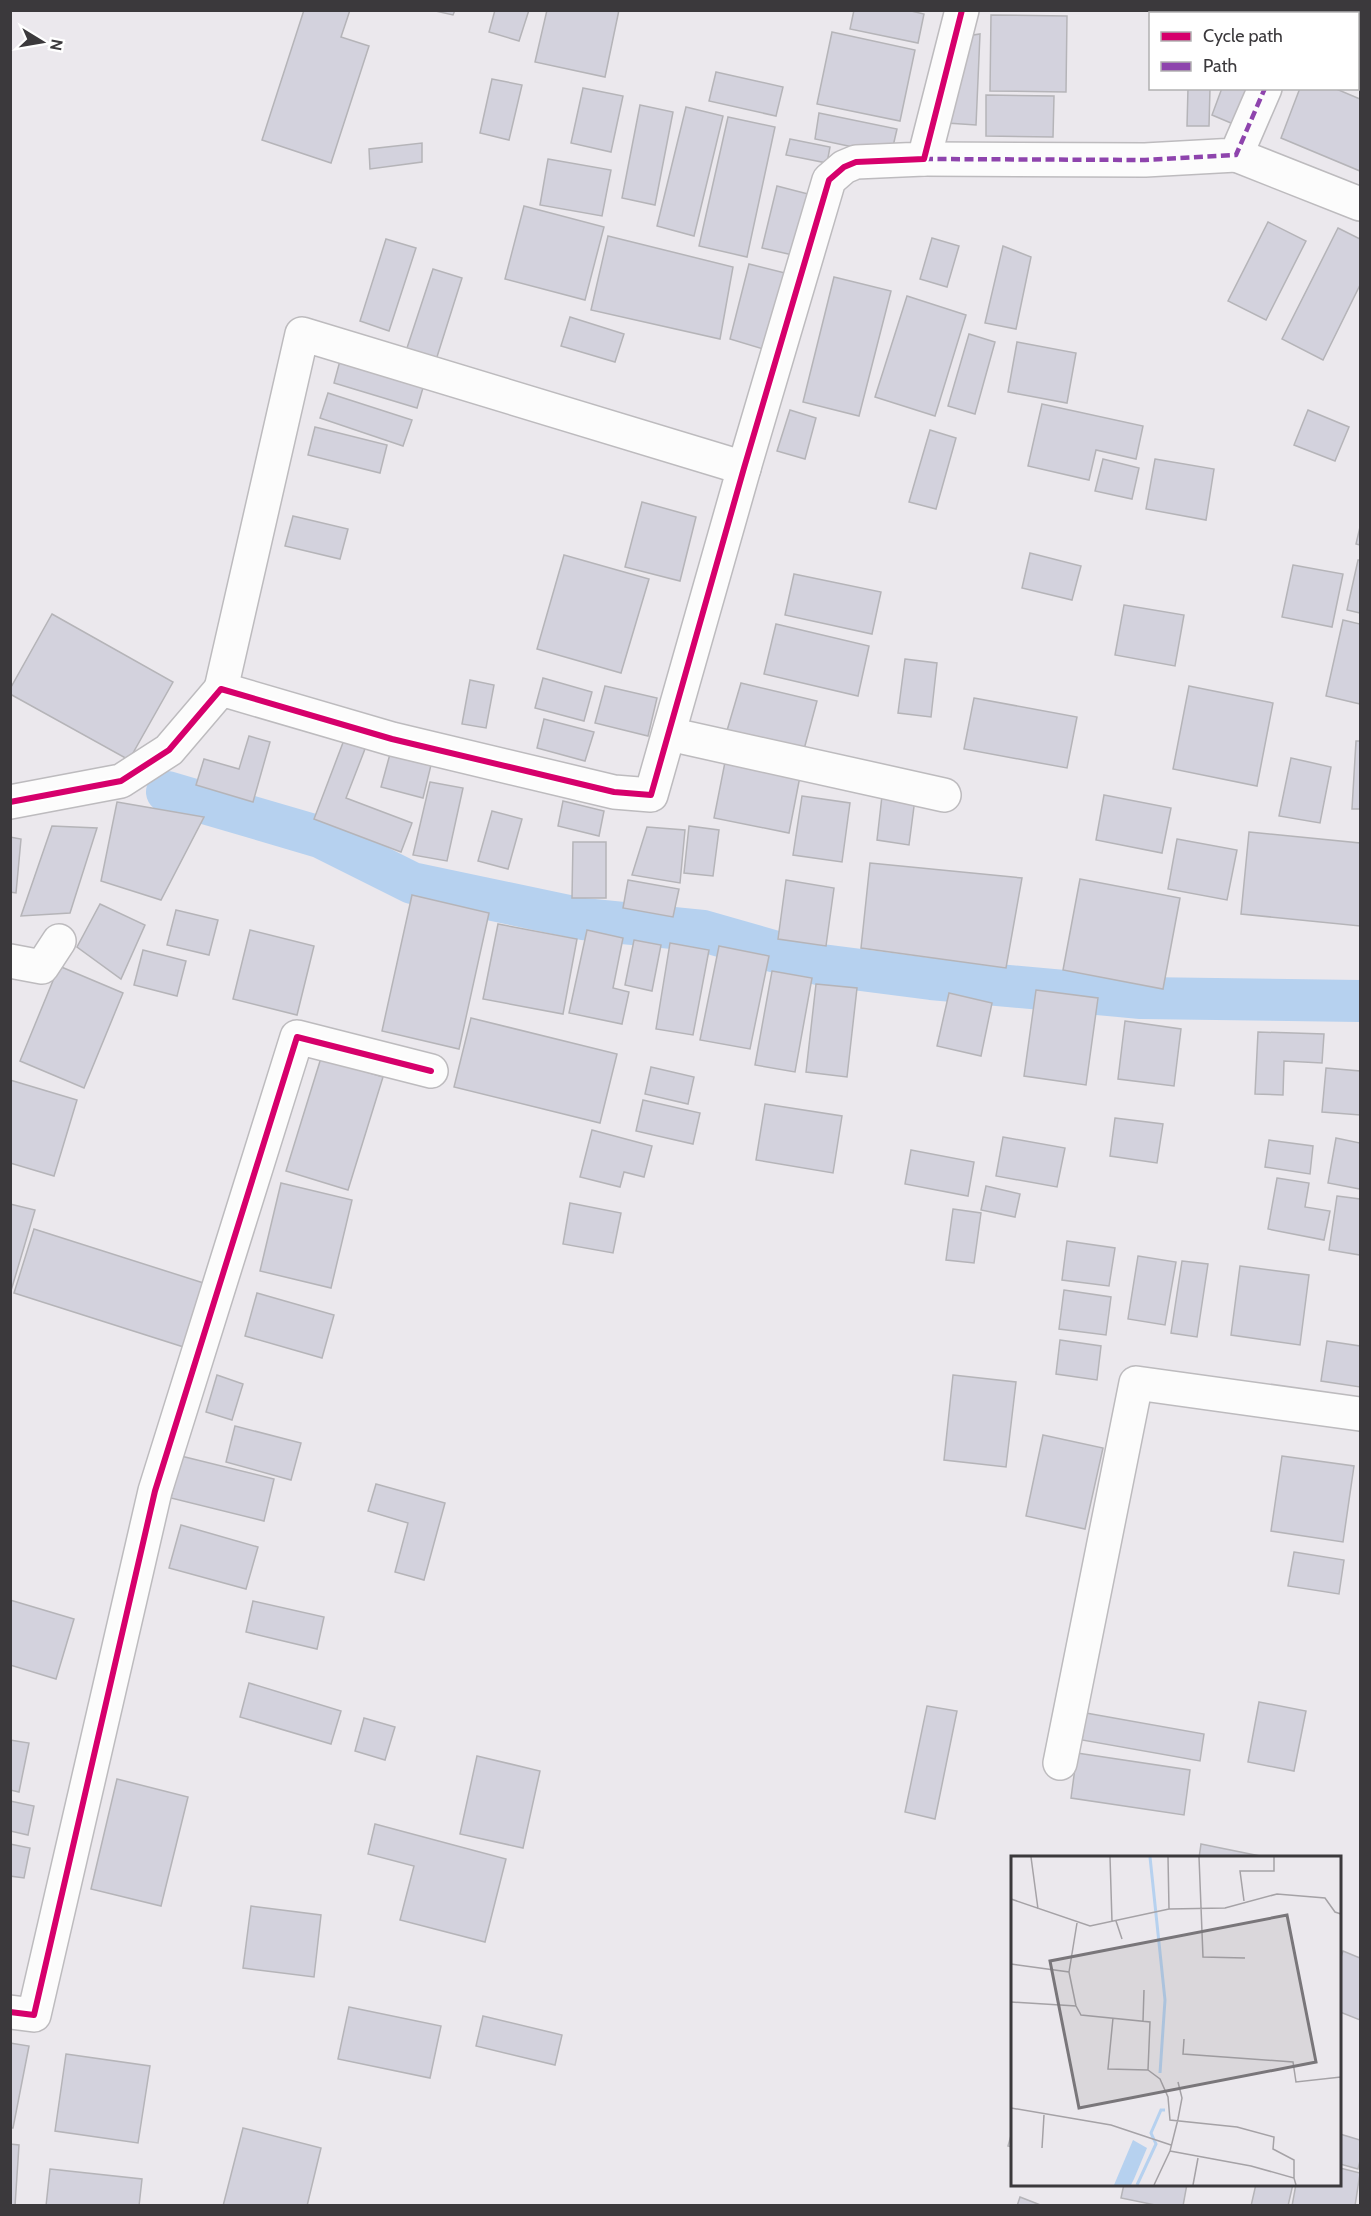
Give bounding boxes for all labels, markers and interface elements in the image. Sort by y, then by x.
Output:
north arrow [12,12,72,72]
legend [1149,12,1359,90]
text: Cycle path [1203,25,1283,47]
text: N [46,37,67,52]
text: Path [1203,55,1237,77]
inset map [1011,1856,1341,2186]

